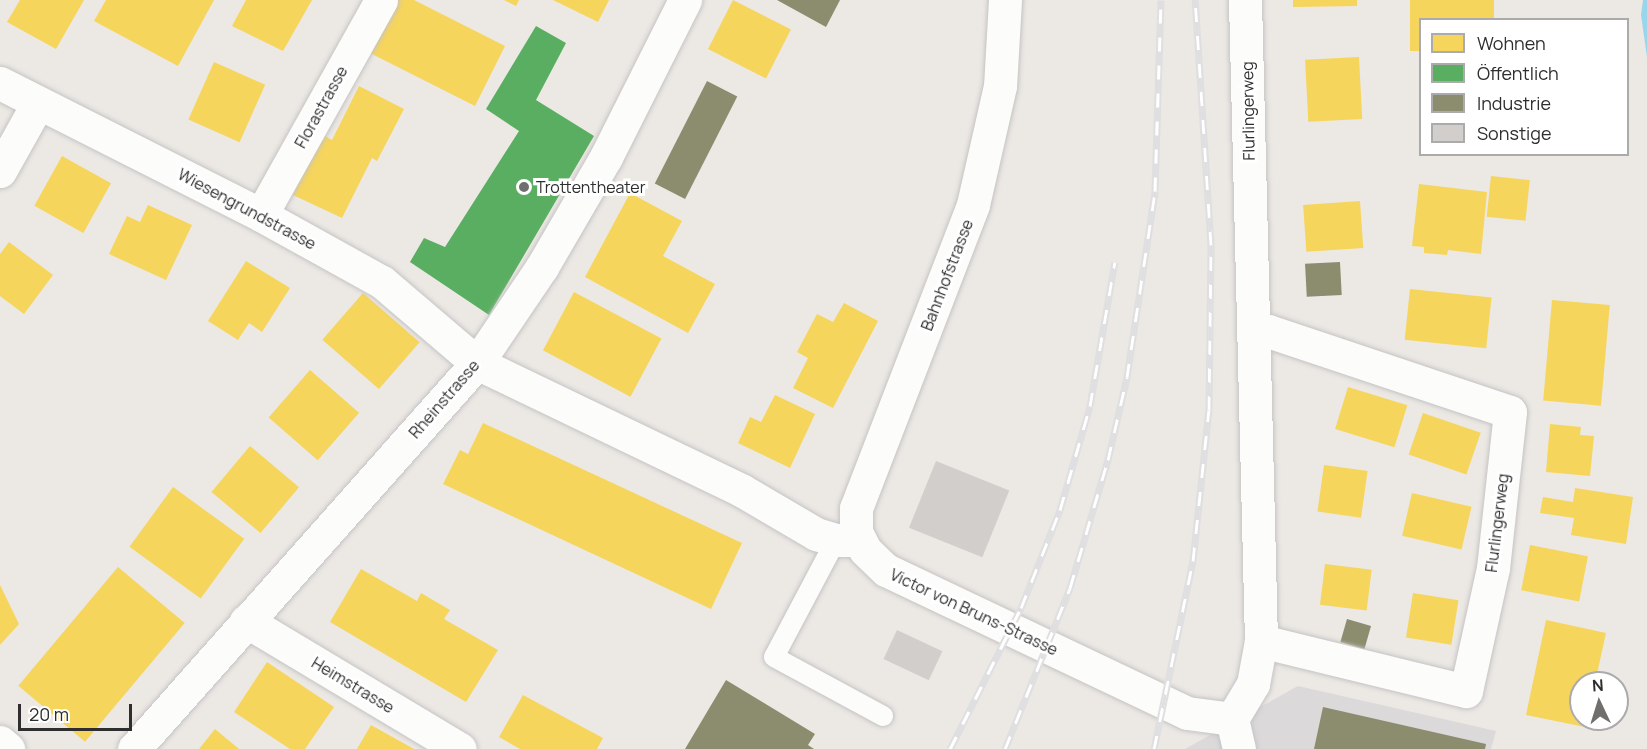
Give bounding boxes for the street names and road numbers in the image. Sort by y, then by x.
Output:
street label: Flurlingerweg [1238,61,1258,161]
street label: Florastrasse [291,63,351,151]
street label: Wiesengrundstrasse [175,164,319,254]
street label: Bahnhofstrasse [917,217,977,333]
street label: Rheinstrasse [405,356,483,442]
street label: Flurlingerweg [1481,472,1513,574]
street label: Victor von Bruns-Strasse [887,565,1061,659]
street label: Heimstrasse [308,653,398,717]

